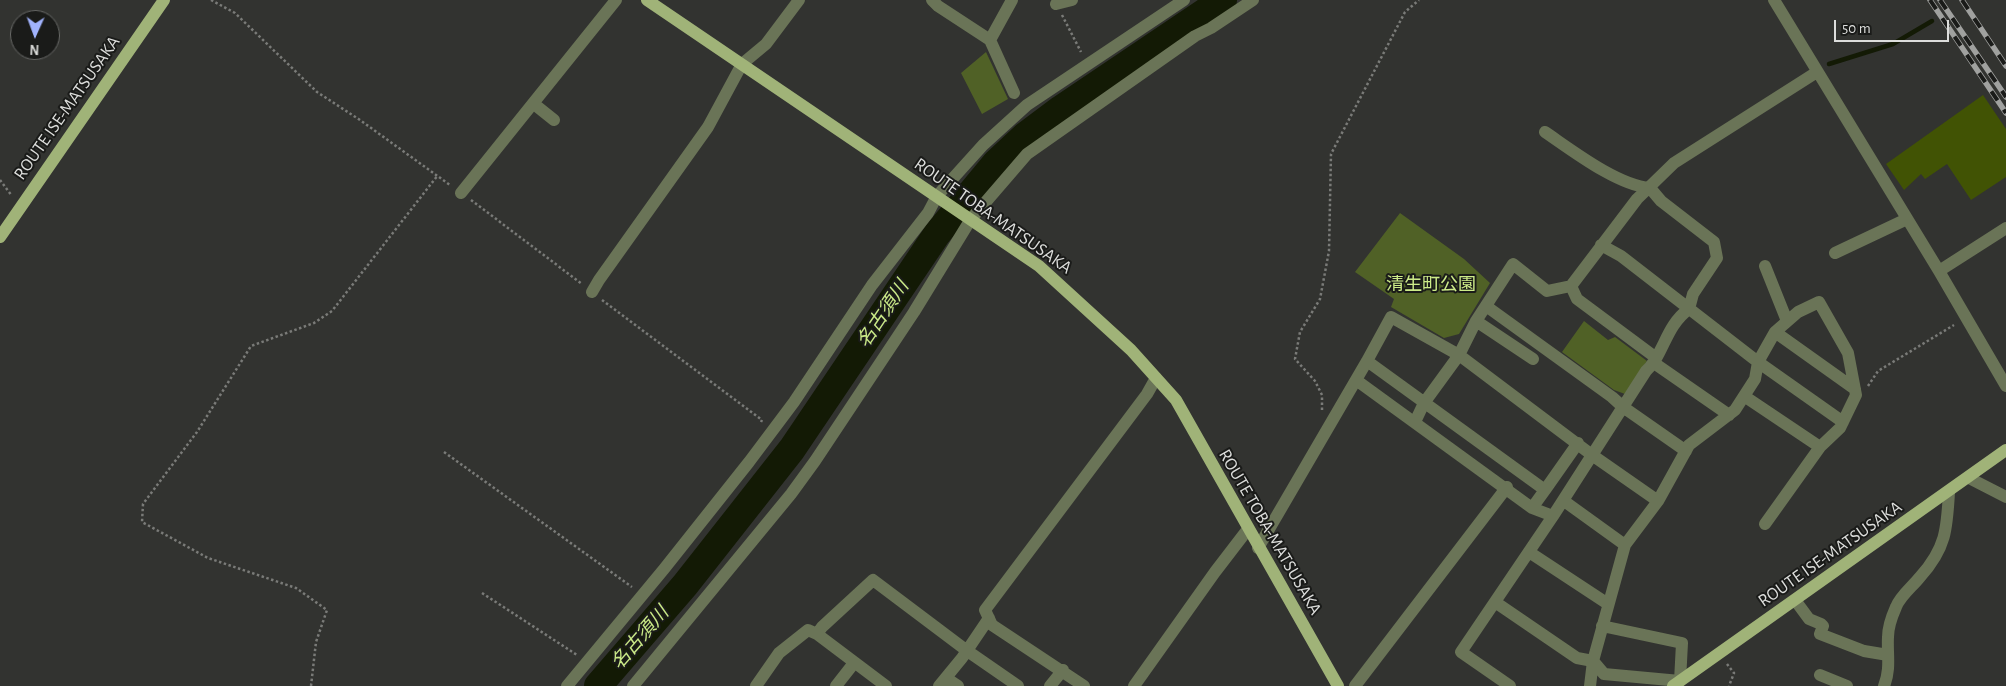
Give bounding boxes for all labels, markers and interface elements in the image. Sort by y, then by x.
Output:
north arrow [10,10,60,60]
scale bar [1836,10,1951,42]
text: 50 m [1842,21,1871,36]
street label: ROUTE ISE-MATSUSAKA [9,32,125,184]
text: N [29,42,40,56]
street label: ROUTE TOBA-MATSUSAKA [910,153,1076,279]
park label: 清生町公園 [1386,274,1476,296]
water label: 名古須川 [852,276,914,352]
street label: ROUTE TOBA-MATSUSAKA [1214,445,1326,619]
street label: ROUTE ISE-MATSUSAKA [1754,496,1906,612]
water label: 名古須川 [606,602,674,674]

